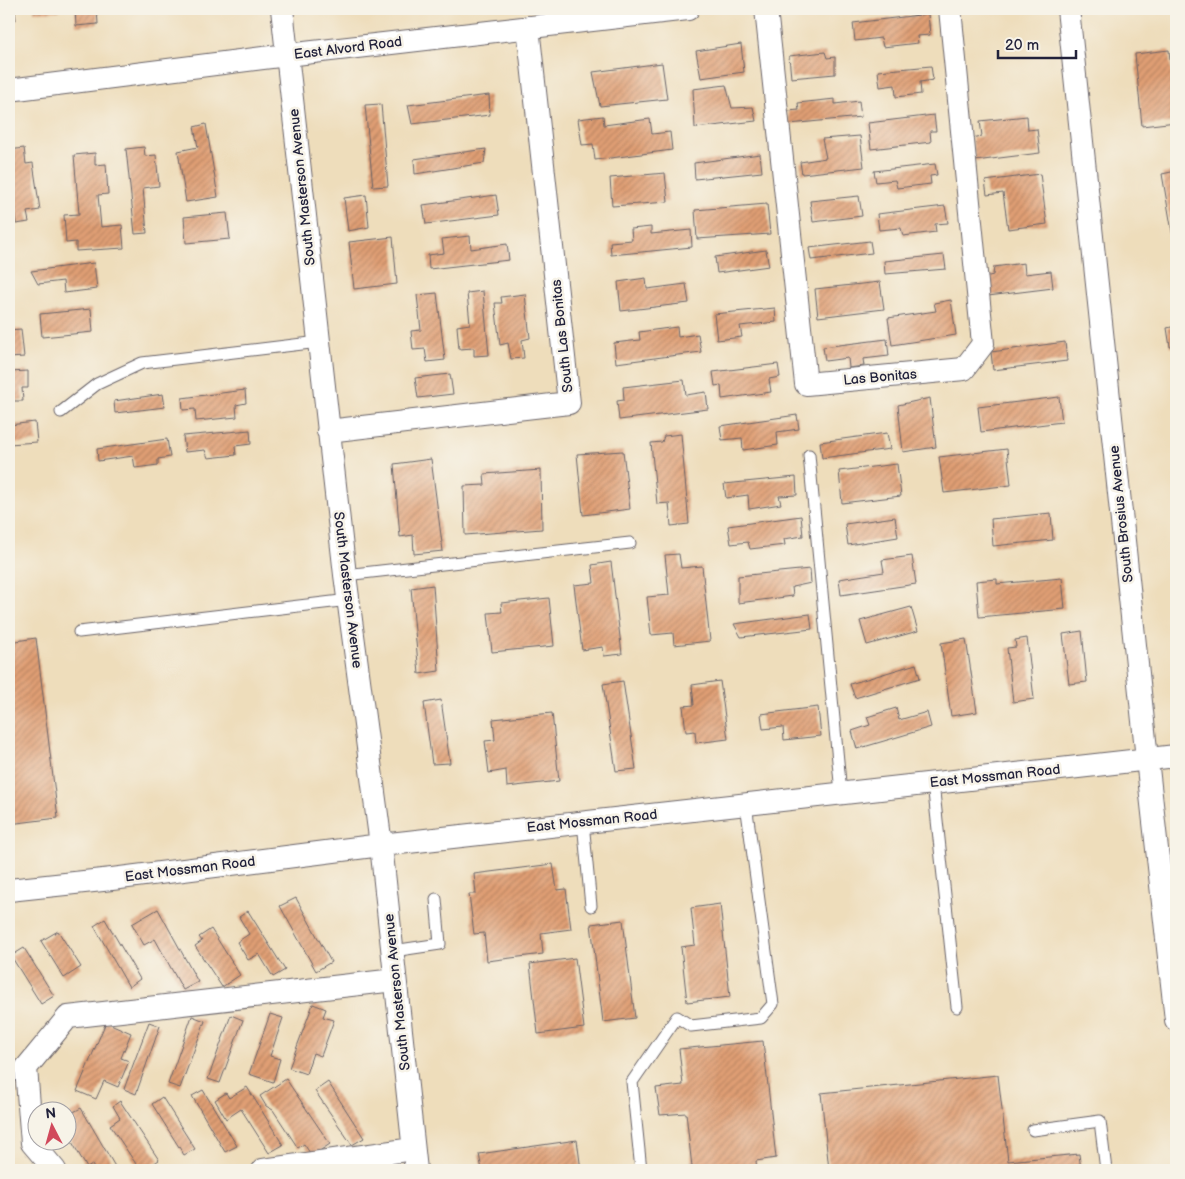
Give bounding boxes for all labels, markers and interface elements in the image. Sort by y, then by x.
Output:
scale bar [998,28,1075,60]
street label: East Alvord Road [293,33,403,63]
text: 20 m [1005,36,1039,55]
street label: South Masterson Avenue [285,108,319,266]
street label: South Las Bonitas [548,279,576,393]
street label: Las Bonitas [843,365,918,389]
street label: South Brosius Avenue [1105,445,1137,583]
street label: South Masterson Avenue [330,511,366,669]
street label: East Mossman Road [929,761,1061,791]
street label: East Mossman Road [526,806,658,836]
street label: East Mossman Road [124,853,256,885]
street label: South Masterson Avenue [380,913,414,1071]
north arrow [28,1102,78,1152]
text: N [45,1105,57,1123]

